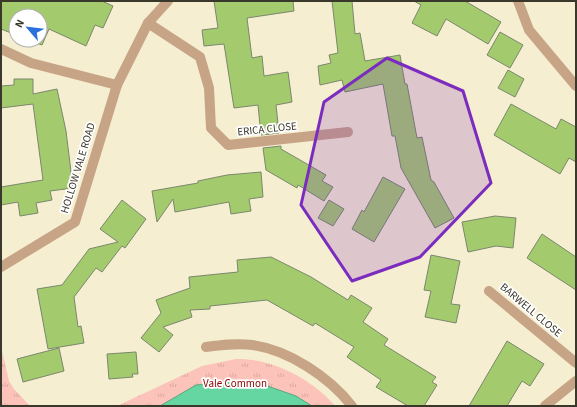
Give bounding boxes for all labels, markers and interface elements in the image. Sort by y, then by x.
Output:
north arrow [8,8,48,48]
text: N [11,17,28,30]
street label: ERICA CLOSE [237,118,298,140]
street label: HOLLOW VALE ROAD [57,121,99,215]
street label: BARWELL CLOSE [497,280,565,340]
park label: Vale Common [203,376,267,391]

